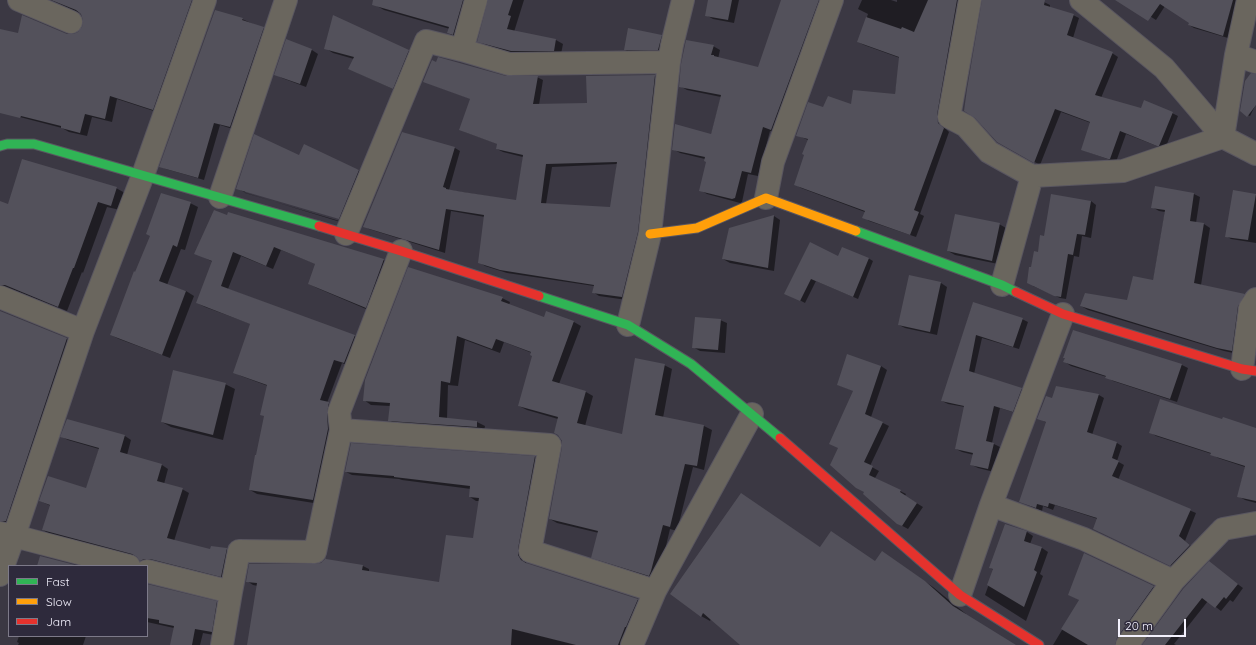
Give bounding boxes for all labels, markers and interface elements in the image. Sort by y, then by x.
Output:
legend [8,565,148,637]
text: Fast [46,574,70,589]
text: Slow [46,594,72,609]
scale bar [1120,611,1188,637]
text: Jam [46,614,71,629]
text: 20 m [1125,618,1153,633]

